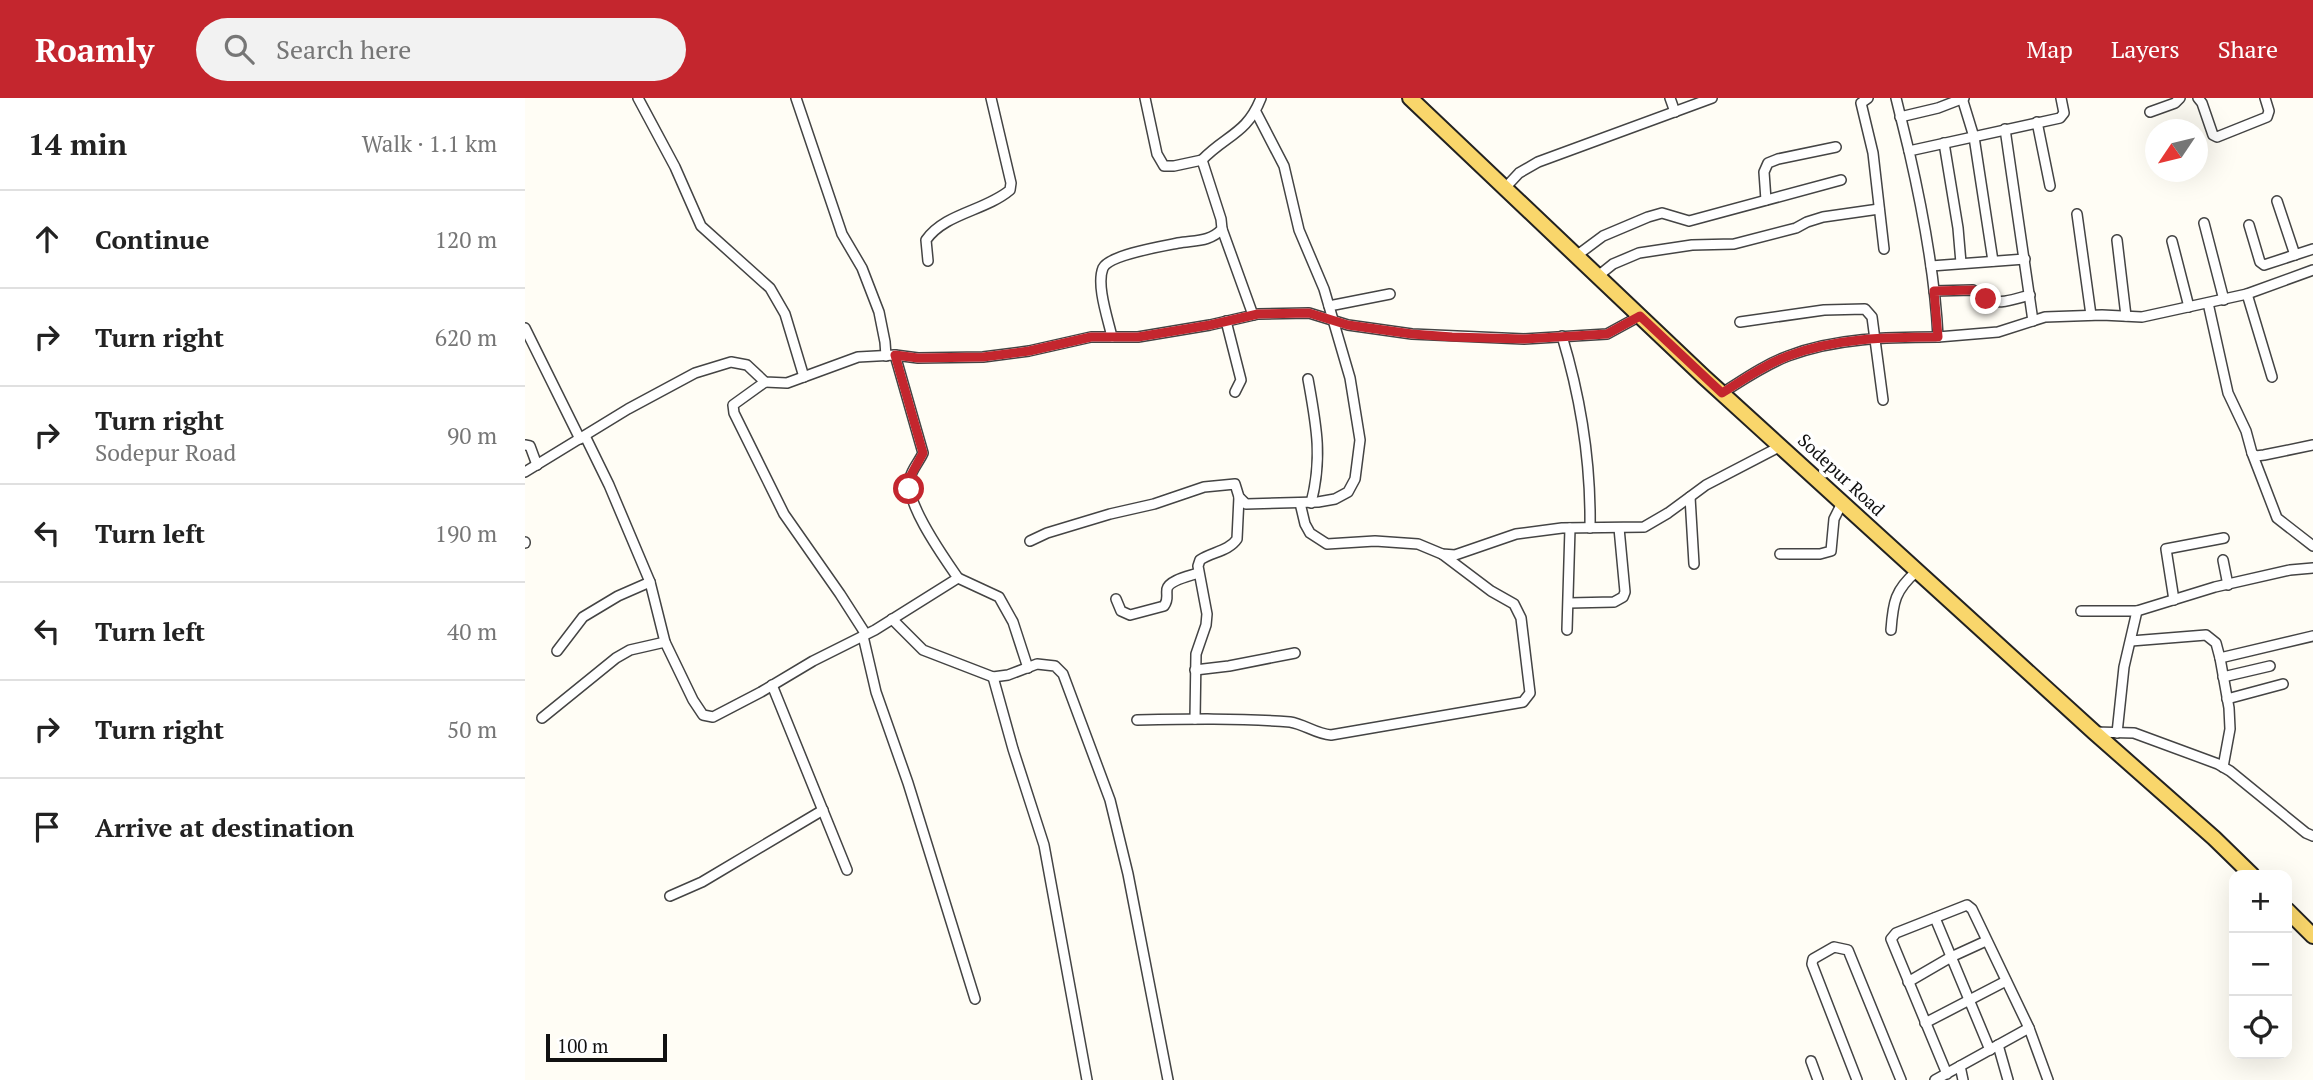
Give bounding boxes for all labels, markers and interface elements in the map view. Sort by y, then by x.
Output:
search box [196,18,686,81]
text: Roamly [35,28,154,71]
icon: search [220,30,258,68]
text: Search here [276,32,411,66]
text: Map [2026,33,2073,65]
text: Layers [2111,33,2180,65]
text: Share [2218,33,2278,65]
north arrow [2145,119,2208,182]
text: 14 min [28,124,127,164]
text: Walk · 1.1 km [362,128,497,159]
icon: ahead [28,220,66,258]
text: Continue [95,222,209,256]
text: 120 m [435,224,497,255]
route end [1970,283,2001,314]
icon: right [28,318,66,356]
text: Turn right [95,320,224,354]
text: 620 m [435,322,497,353]
text: Turn right [95,403,224,437]
icon: right [28,416,66,454]
text: 90 m [447,420,497,451]
street label: Sodepur Road [1793,428,1890,521]
text: Sodepur Road [95,437,236,468]
route start [893,473,924,504]
icon: left [28,514,66,552]
text: Turn left [95,516,205,550]
text: 190 m [435,518,497,549]
icon: left [28,612,66,650]
text: Turn left [95,614,205,648]
text: 40 m [447,616,497,647]
icon: right [28,710,66,748]
text: Turn right [95,712,224,746]
text: 50 m [447,714,497,745]
icon: arrive [28,808,66,846]
text: Arrive at destination [95,810,354,844]
map controls [2229,870,2292,1059]
button: + [2229,870,2292,933]
button: − [2229,933,2292,996]
button: locate [2229,996,2292,1059]
scale bar [546,1031,667,1063]
text: 100 m [557,1033,608,1058]

